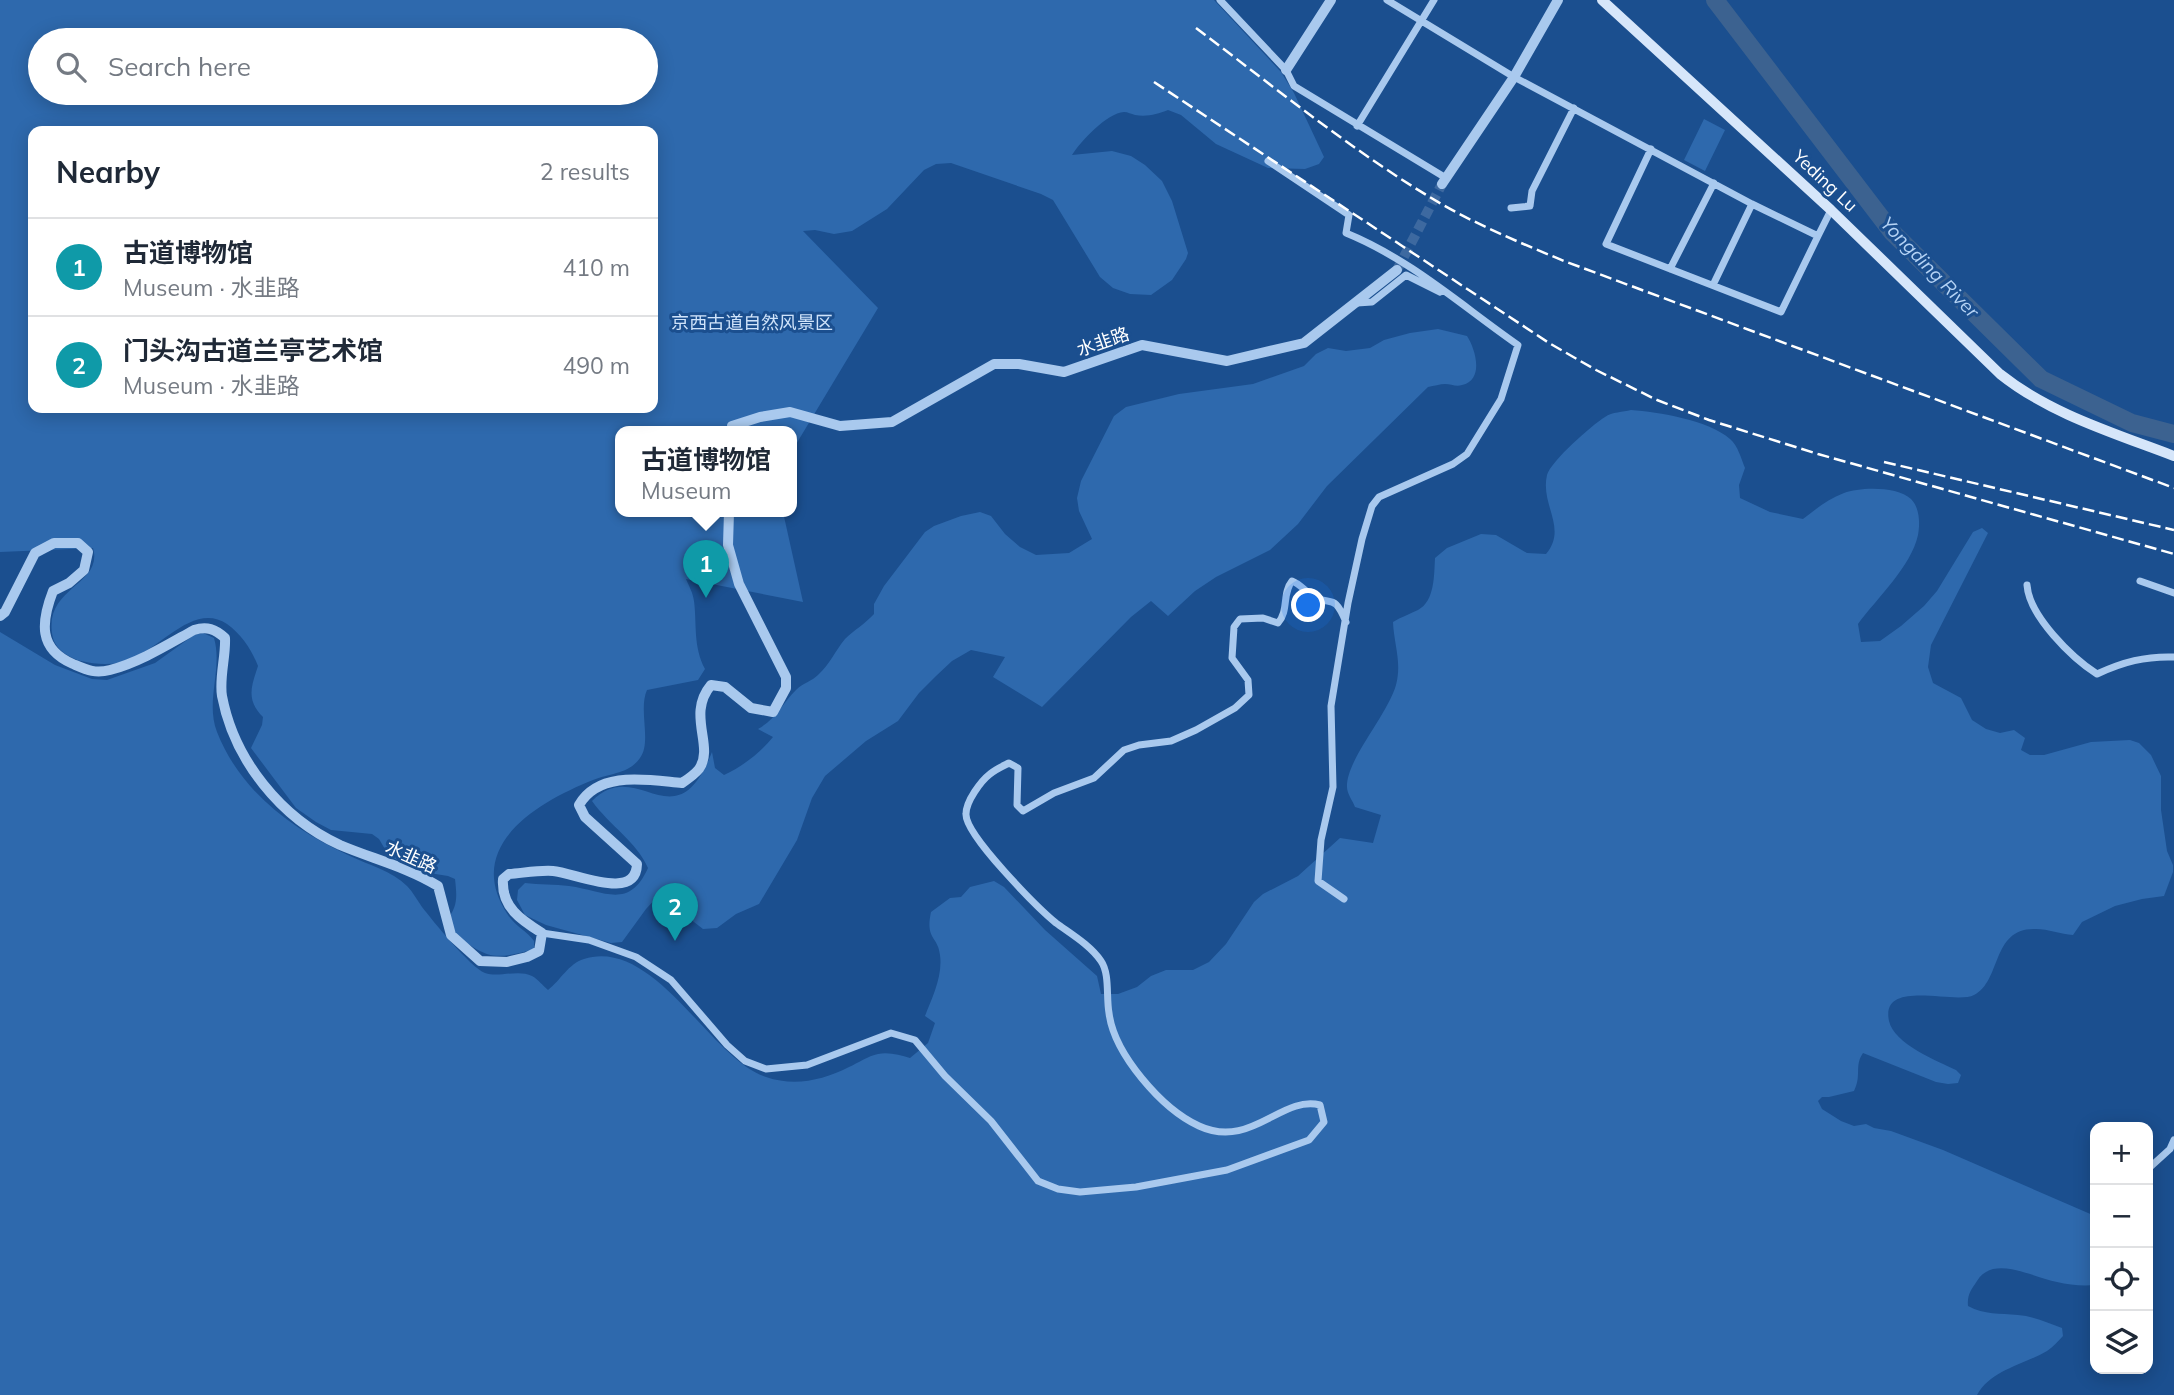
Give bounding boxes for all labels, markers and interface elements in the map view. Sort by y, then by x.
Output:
search box [28,28,658,105]
icon: search [52,48,90,86]
text: Search here [108,50,251,83]
street label: Yeding Lu [1787,144,1863,216]
text: Nearby [56,153,160,191]
text: 2 results [540,157,630,186]
water label: Yongding River [1876,211,1985,324]
text: 古道博物馆 [123,236,253,269]
text: 1 [72,253,86,282]
text: 410 m [562,253,630,282]
text: Museum · 水韭路 [123,273,300,302]
park label: 京西古道自然风景区 [671,311,833,334]
street label: 水韭路 [1074,322,1132,361]
text: 门头沟古道兰亭艺术馆 [123,334,383,367]
text: 2 [72,351,86,380]
text: 490 m [562,351,630,380]
text: Museum · 水韭路 [123,371,300,400]
popup [615,426,797,517]
text: 古道博物馆 [641,443,771,476]
text: Museum [641,476,731,505]
pin: 1 [683,540,729,598]
your location [1291,588,1325,622]
street label: 水韭路 [382,835,441,878]
pin: 2 [652,883,698,941]
map controls [2090,1122,2153,1374]
button: + [2090,1122,2153,1185]
button: − [2090,1185,2153,1248]
button: locate [2090,1248,2153,1311]
button: layers [2090,1311,2153,1374]

